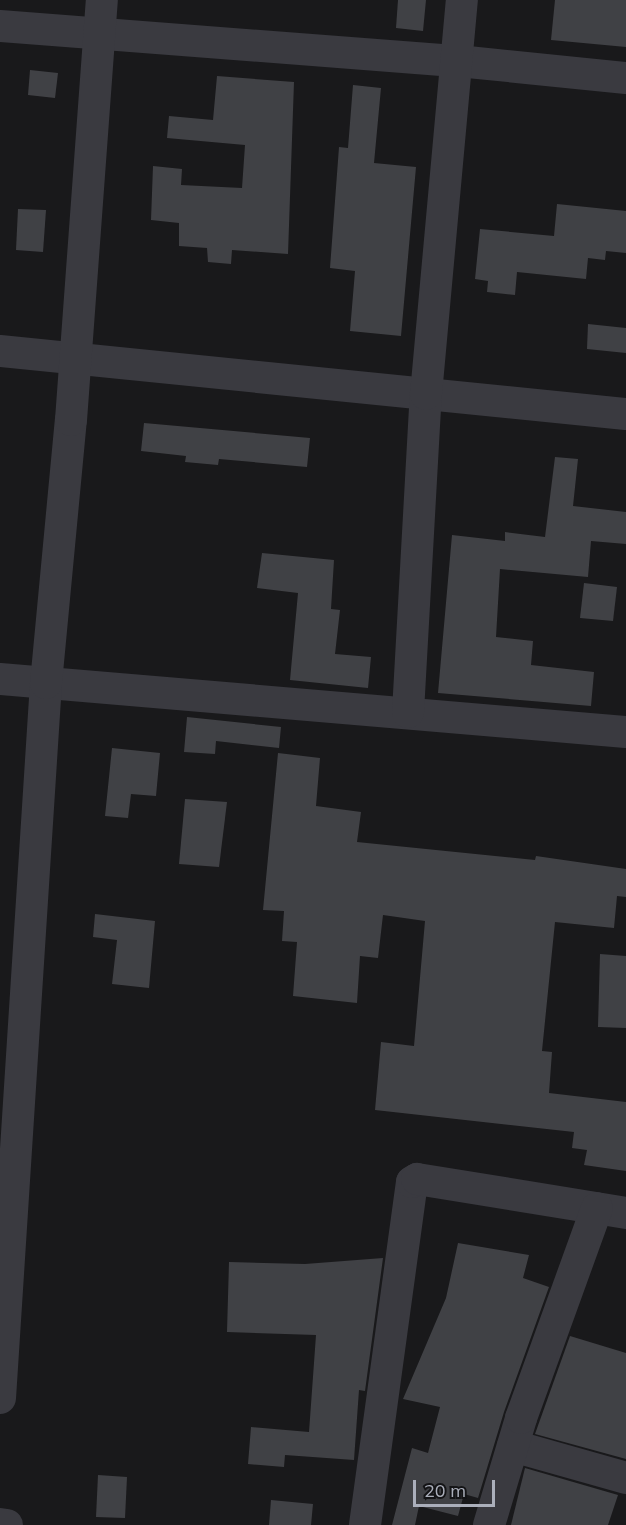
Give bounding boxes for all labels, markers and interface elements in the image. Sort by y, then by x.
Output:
scale bar [416,1468,498,1506]
text: 20 m [424,1479,466,1502]

